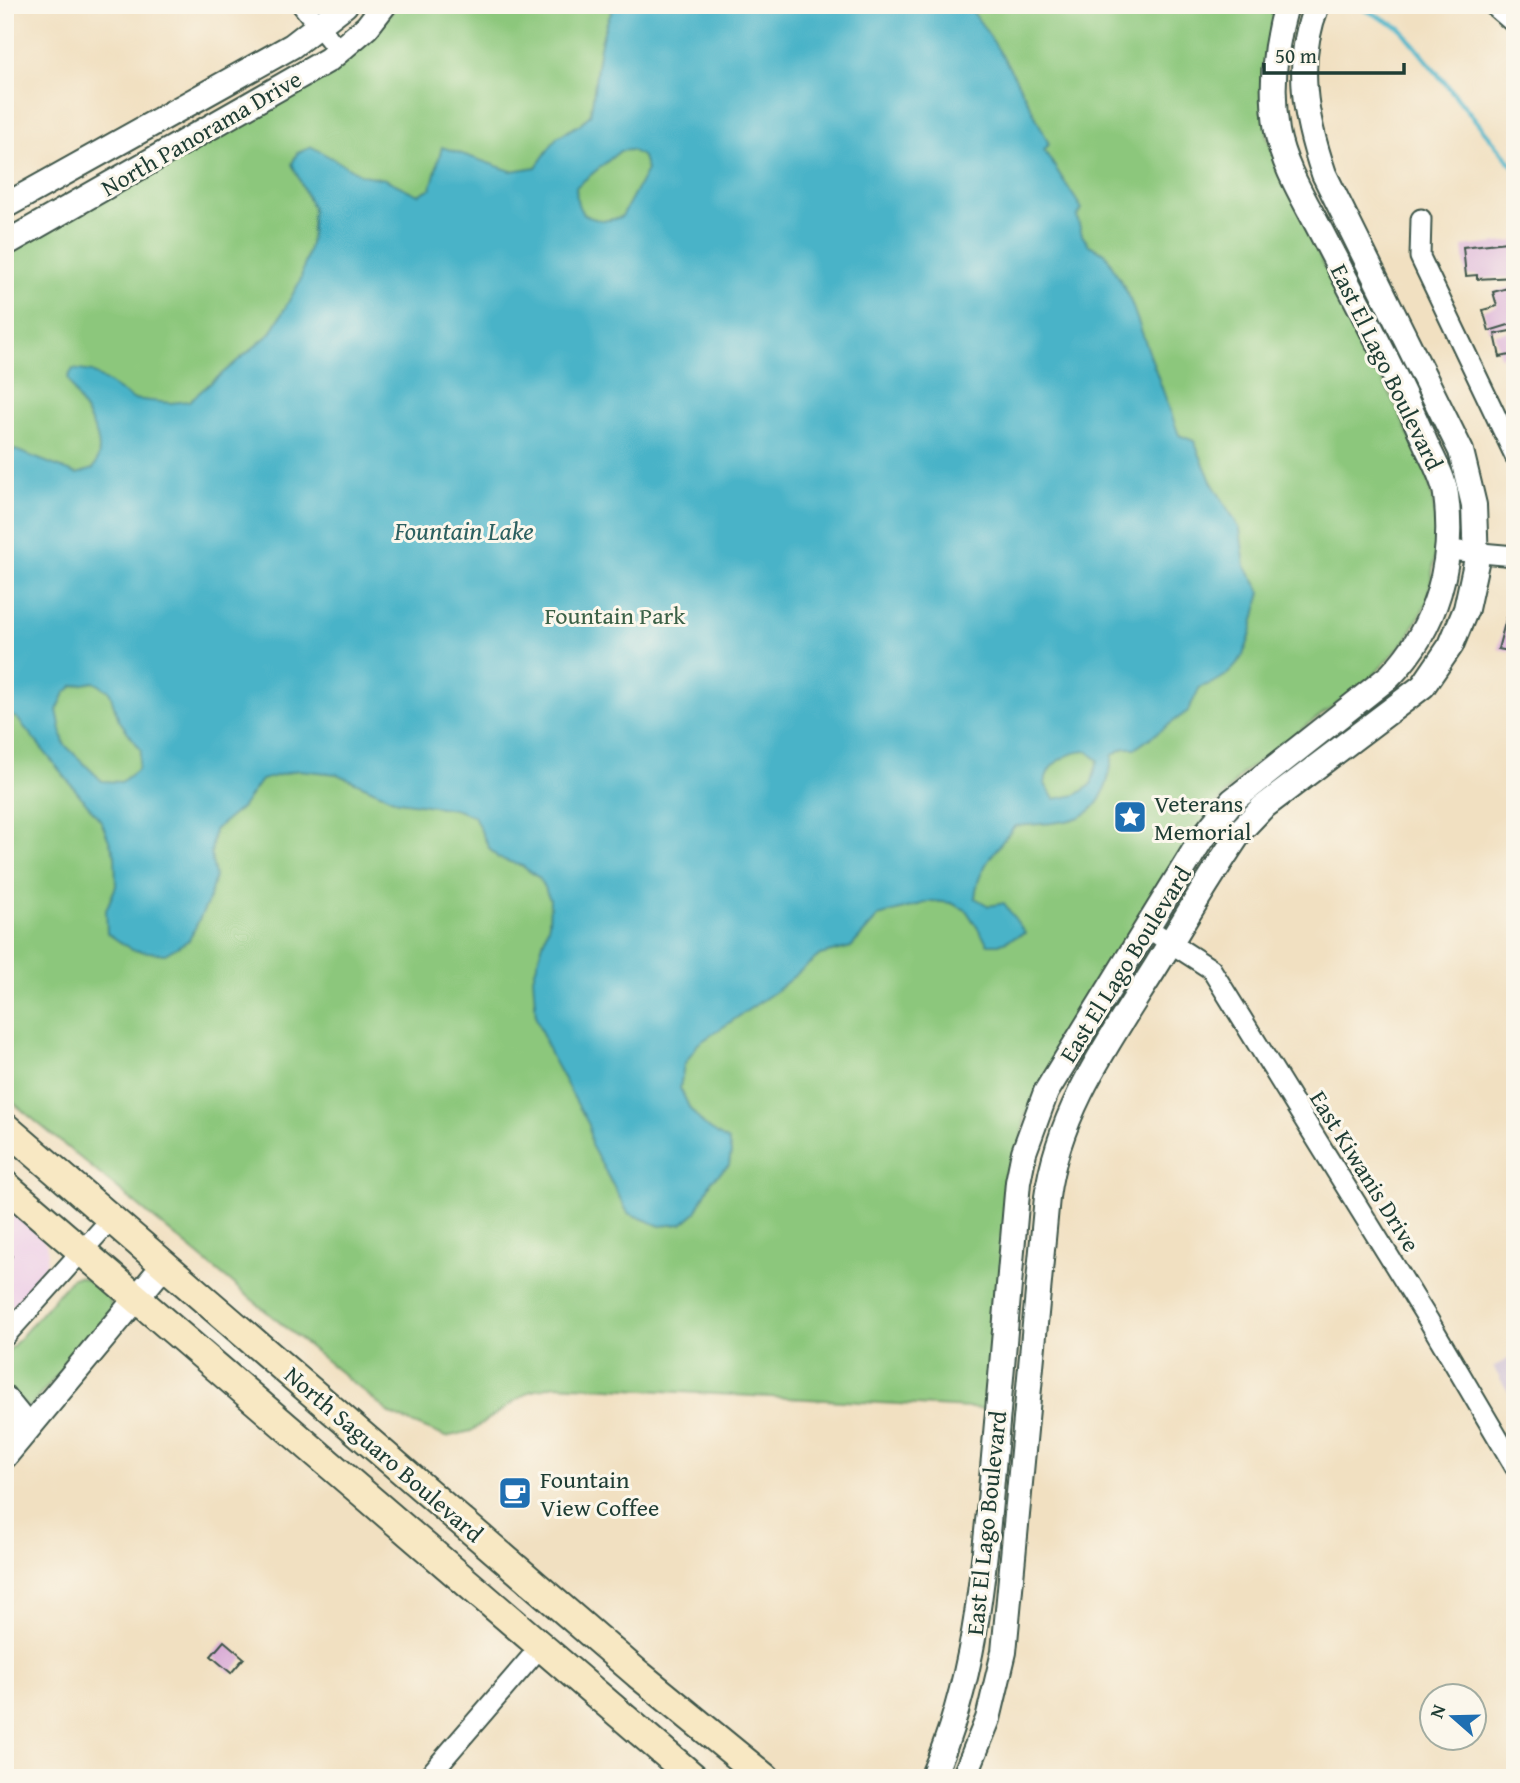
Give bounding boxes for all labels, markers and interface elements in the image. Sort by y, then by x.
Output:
scale bar [1264,32,1404,76]
text: 50 m [1275,40,1317,71]
street label: North Panorama Drive [94,61,308,205]
street label: East El Lago Boulevard [1322,258,1452,476]
water label: Fountain Lake [393,511,534,550]
park label: Fountain Park [544,598,686,633]
place label: Veterans Memorial [1154,786,1252,849]
place icon: Veterans Memorial [1111,798,1149,836]
street label: East El Lago Boulevard [1050,859,1200,1069]
street label: East Kiwanis Drive [1301,1083,1429,1259]
street label: North Saguaro Boulevard [277,1358,491,1551]
street label: East El Lago Boulevard [957,1409,1015,1637]
place label: Fountain View Coffee [540,1462,659,1525]
cafe icon: Fountain View Coffee [496,1474,534,1512]
north arrow [1418,1682,1488,1752]
text: N [1422,1700,1452,1722]

